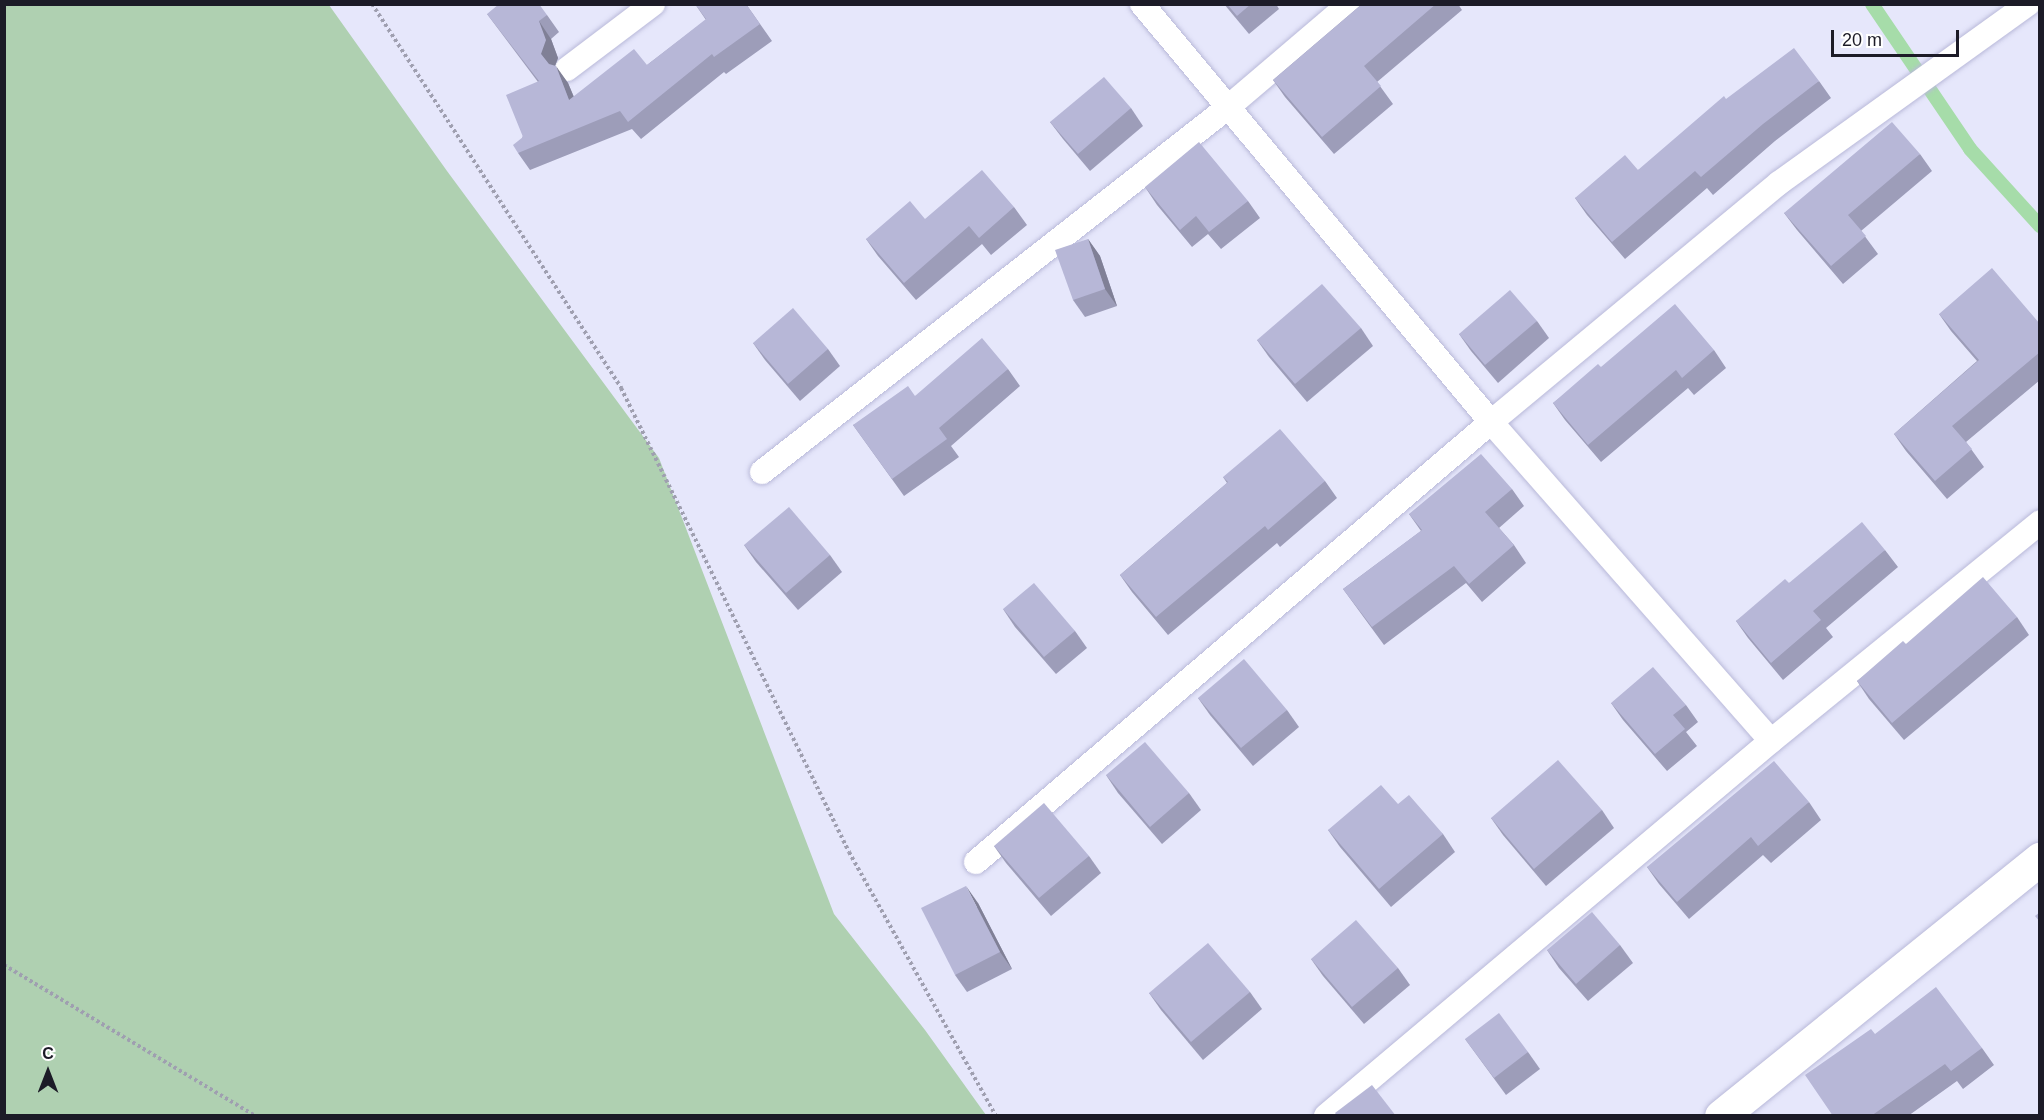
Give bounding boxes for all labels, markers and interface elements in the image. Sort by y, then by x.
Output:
scale bar [1834,18,1962,56]
text: 20 m [1842,30,1882,50]
north arrow [18,1042,78,1102]
text: С [42,1045,54,1062]

